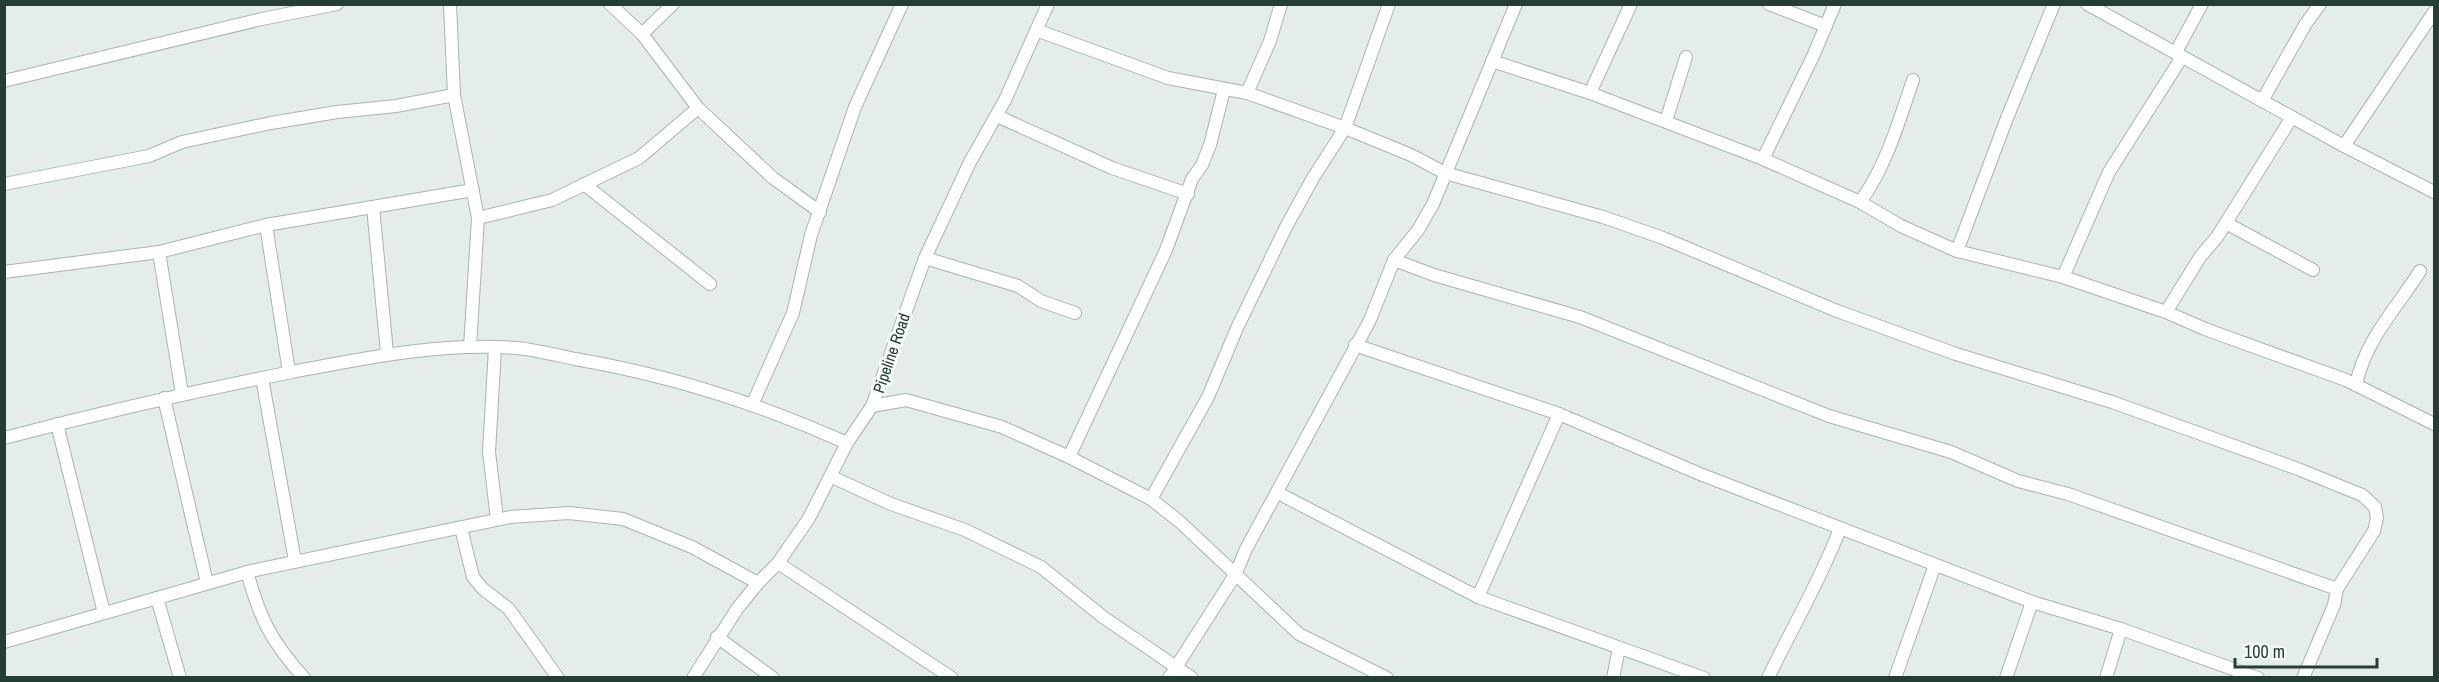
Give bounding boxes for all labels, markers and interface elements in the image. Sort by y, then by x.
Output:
street label: Pipeline Road [867,310,915,396]
scale bar [2235,631,2378,669]
text: 100 m [2244,639,2285,664]

